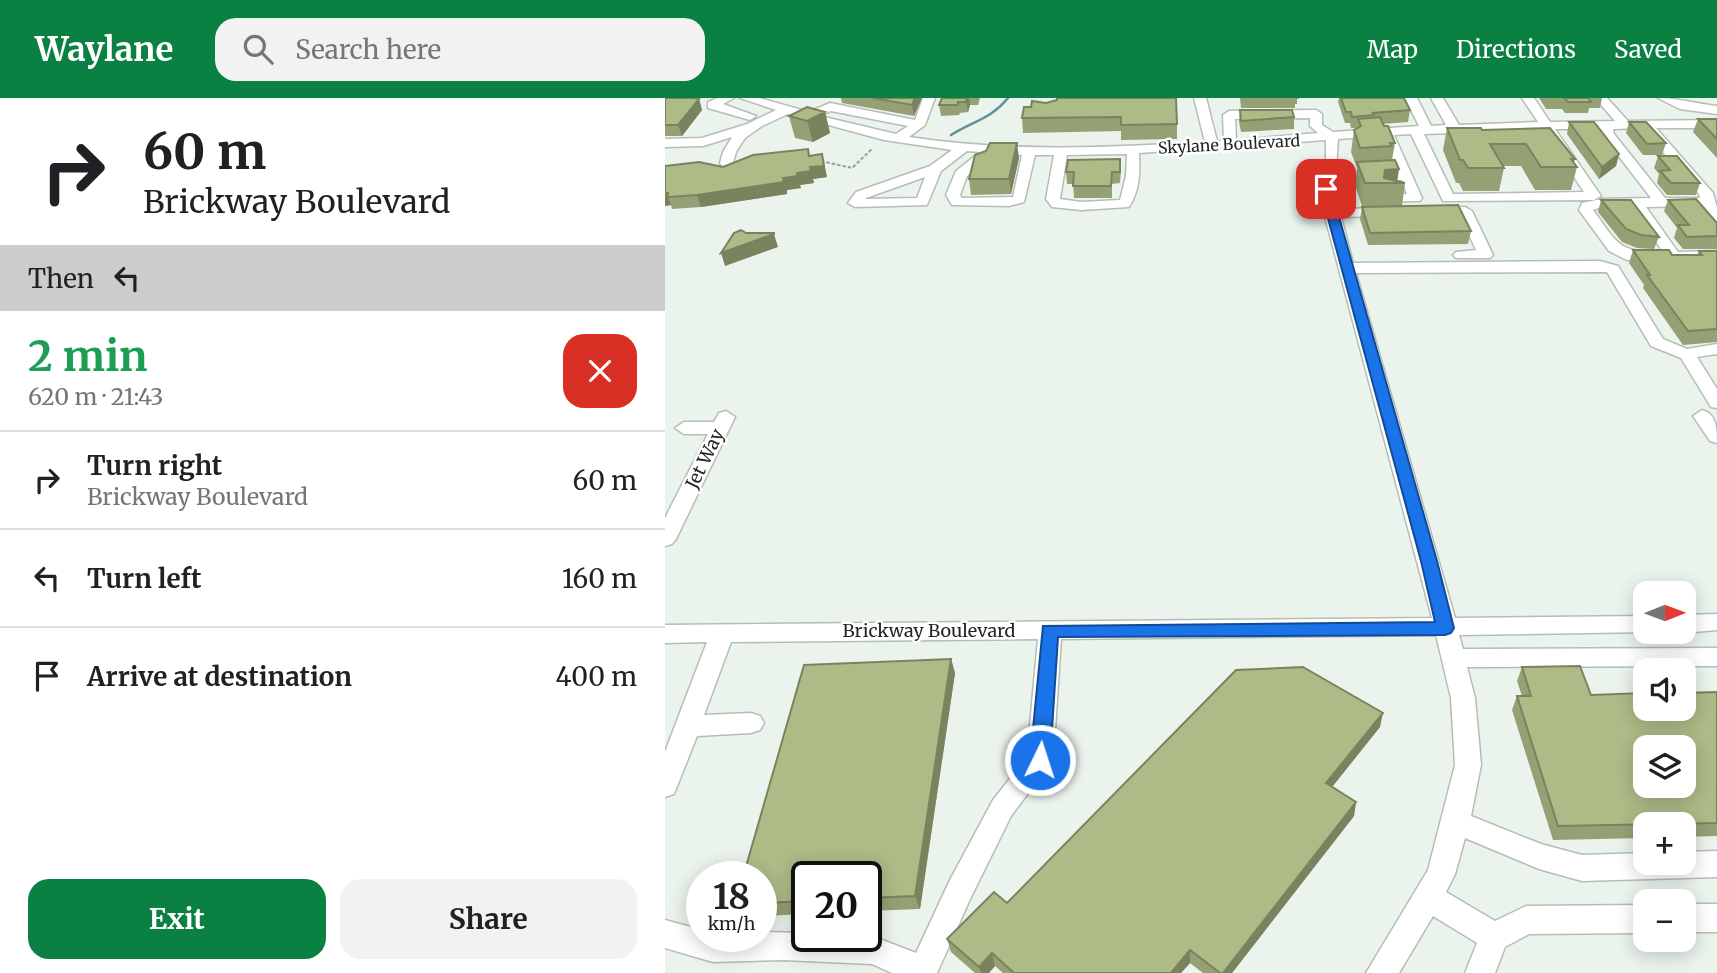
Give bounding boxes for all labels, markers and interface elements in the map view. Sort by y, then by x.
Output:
search box [215,18,705,81]
text: Waylane [35,29,173,70]
icon: search [239,30,277,68]
text: Search here [295,33,441,66]
text: Map [1367,34,1418,65]
text: Directions [1456,34,1576,65]
text: Saved [1614,34,1682,65]
text: 60 m [143,121,266,182]
icon: right [28,126,119,217]
street label: Skylane Boulevard [1157,130,1301,158]
pin [1296,159,1356,219]
icon: arrive [1307,170,1345,208]
text: Brickway Boulevard [143,182,450,222]
icon: left [108,259,146,297]
text: Then [28,262,94,295]
text: 2 min [28,330,148,382]
button: close [563,334,637,408]
text: 620 m · 21:43 [28,382,163,411]
street label: Jet Way [680,425,729,493]
text: Turn right [87,449,222,482]
icon: right [28,461,66,499]
text: 60 m [573,464,637,497]
text: Brickway Boulevard [87,482,308,511]
icon: left [28,559,66,597]
text: Turn left [87,562,201,595]
text: 160 m [562,562,637,595]
north arrow [1633,581,1696,644]
map controls [1633,581,1696,952]
street label: Brickway Boulevard [843,619,1016,642]
icon: arrive [28,657,66,695]
button: sound [1633,658,1696,721]
text: Arrive at destination [87,660,352,693]
text: 400 m [556,660,637,693]
position arrow [1003,723,1077,797]
button: layers [1633,735,1696,798]
button: + [1633,812,1696,875]
speed limit sign: 20 [791,861,882,952]
text: 18 [713,875,750,919]
button: Exit [28,879,326,959]
button: Share [340,879,637,959]
button: − [1633,889,1696,952]
text: km/h [708,912,755,935]

